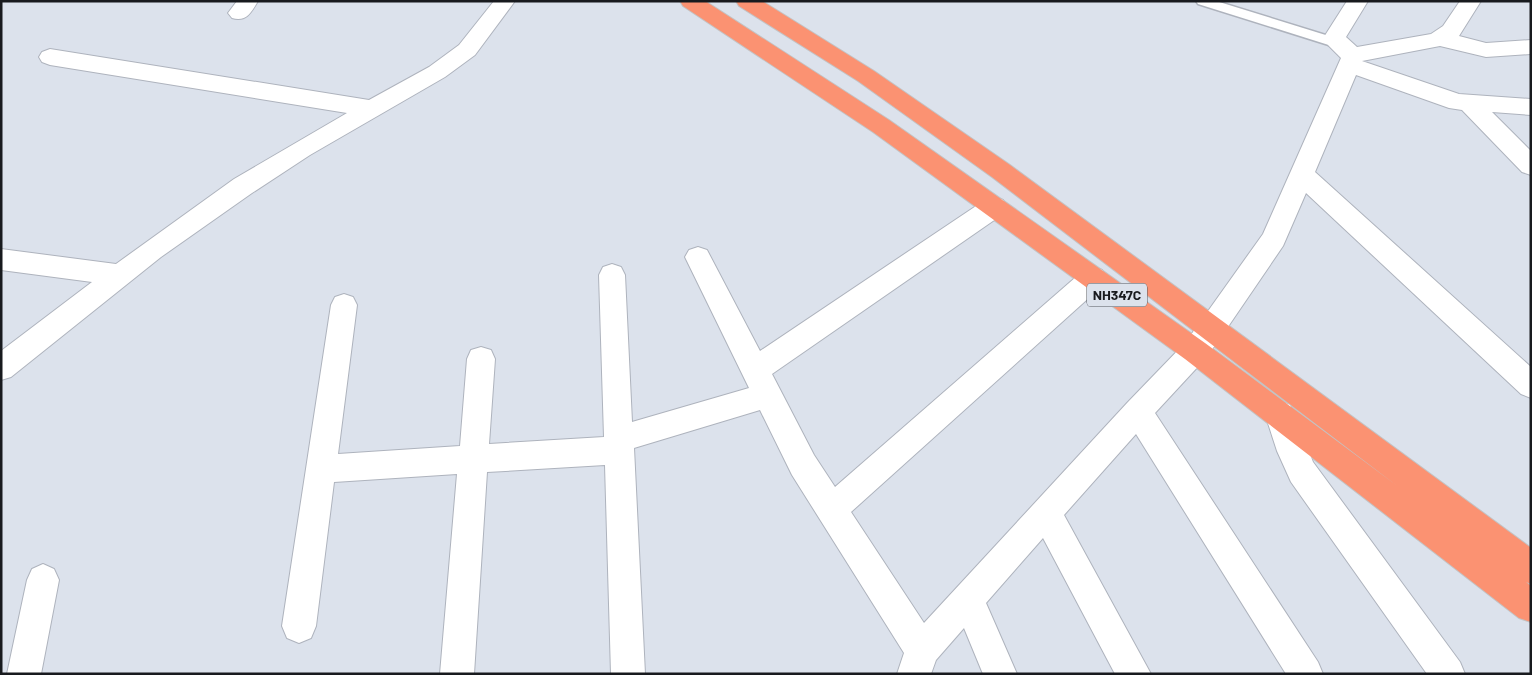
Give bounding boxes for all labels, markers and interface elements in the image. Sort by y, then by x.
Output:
road number: NH347C [1087,284,1147,306]

